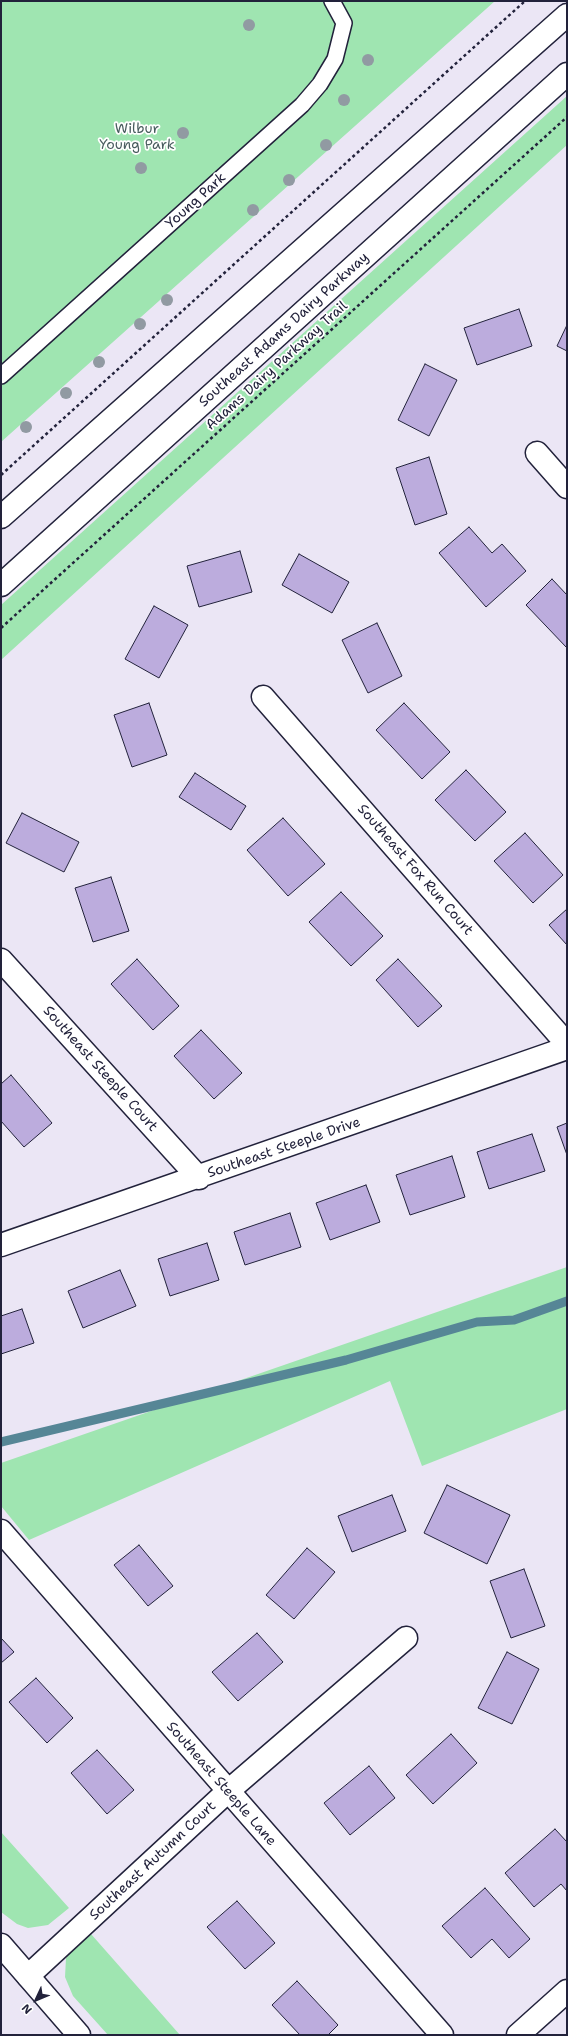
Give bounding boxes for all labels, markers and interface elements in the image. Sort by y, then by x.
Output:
park label: Wilbur Young Park [99,121,175,154]
street label: Young Park [162,170,230,232]
street label: Southeast Adams Dairy Parkway [196,249,372,411]
street label: Adams Dairy Parkway Trail [203,298,351,434]
street label: Southeast Fox Run Court [354,801,476,939]
street label: Southeast Steeple Court [39,1003,161,1135]
street label: Southeast Steeple Drive [205,1114,363,1182]
street label: Southeast Steeple Lane [163,1719,279,1849]
street label: Southeast Autumn Court [86,1798,220,1924]
north arrow [16,1980,56,2020]
text: N [19,2000,35,2017]

